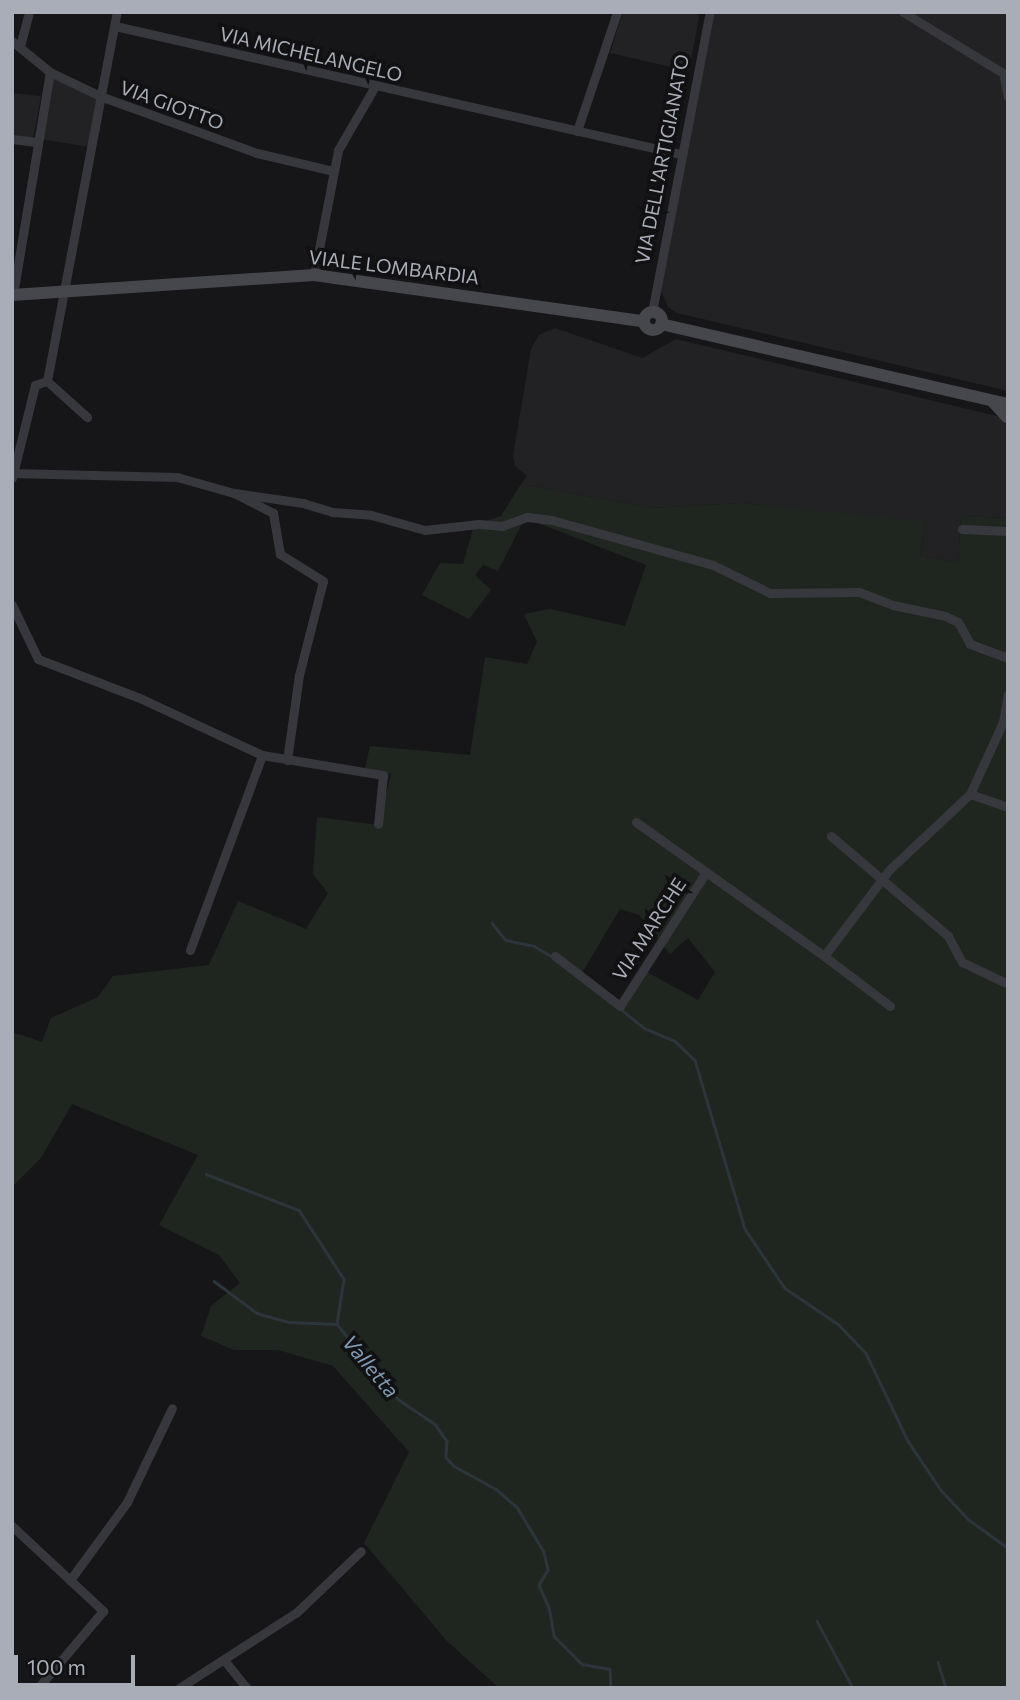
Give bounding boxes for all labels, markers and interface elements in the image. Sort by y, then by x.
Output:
street label: VIA MICHELANGELO [217,22,405,86]
street label: VIA DELL'ARTIGIANATO [630,52,694,266]
street label: VIA GIOTTO [117,76,227,134]
street label: VIALE LOMBARDIA [307,245,481,289]
street label: VIA MARCHE [607,874,691,984]
water label: Valletta [338,1330,404,1402]
scale bar [18,1640,138,1684]
text: 100 m [27,1654,86,1679]

